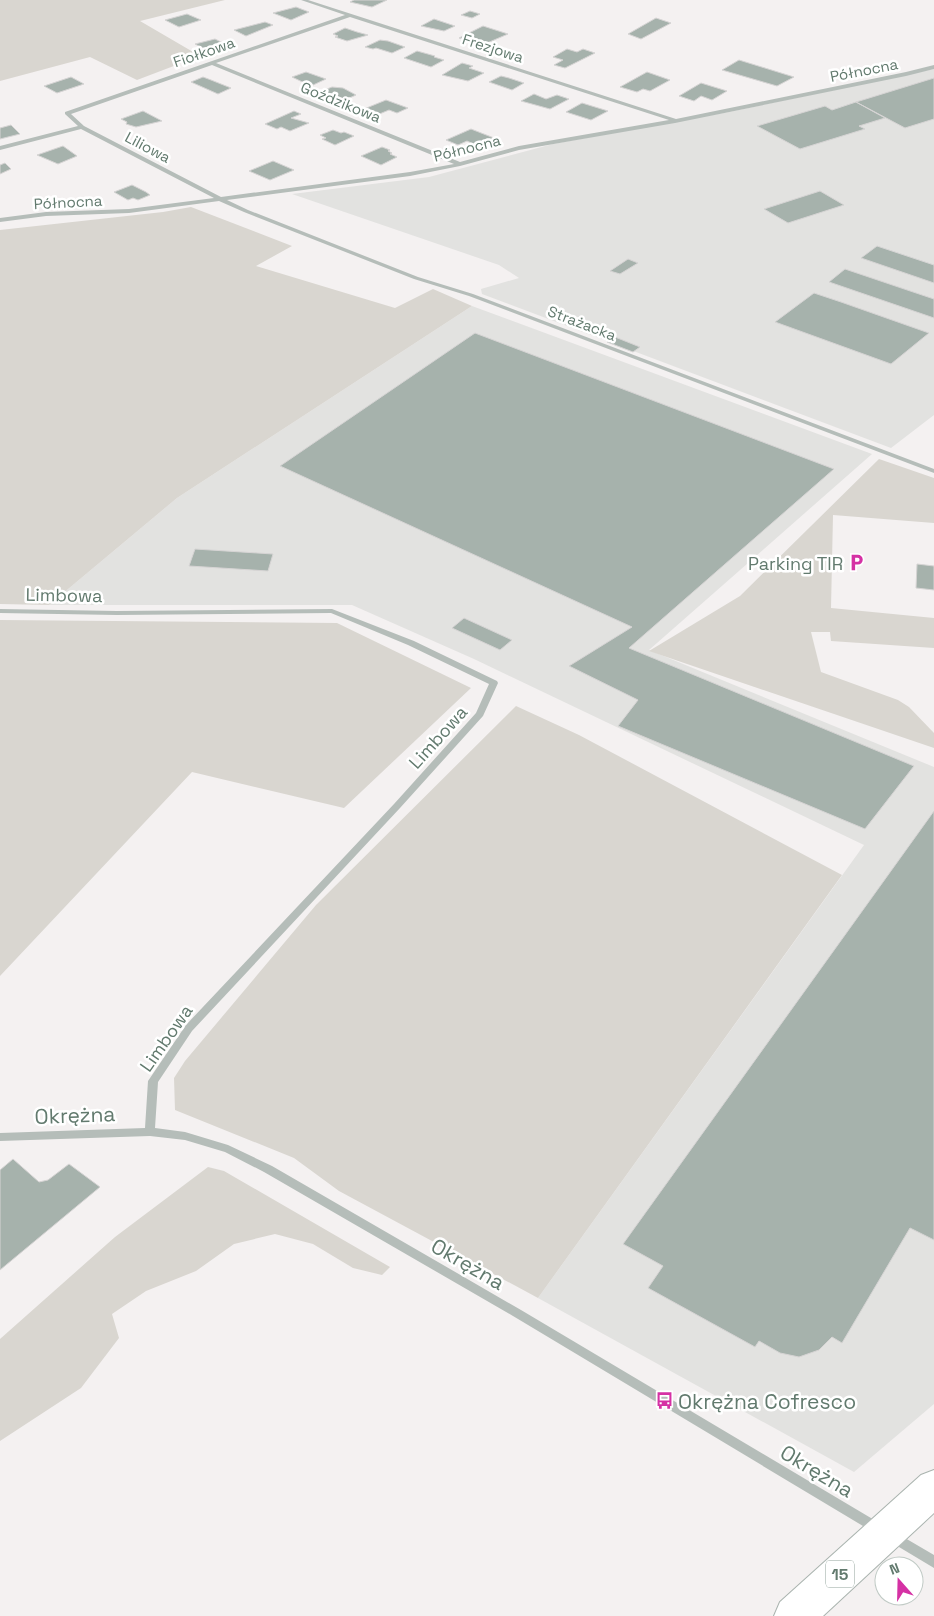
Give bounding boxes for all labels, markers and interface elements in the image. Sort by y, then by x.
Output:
street label: Frezjowa [460,29,526,67]
street label: Fiołkowa [171,32,238,71]
street label: Północna [828,54,900,86]
street label: Goździkowa [298,77,384,127]
street label: Liliowa [122,127,174,167]
street label: Północna [431,130,503,166]
street label: Północna [33,191,103,213]
street label: Strażacka [545,301,619,345]
place label: Parking TIR [748,552,843,575]
parking icon: Parking TIR [847,553,867,573]
street label: Limbowa [25,583,103,607]
street label: Limbowa [404,701,472,773]
street label: Limbowa [135,1000,197,1076]
street label: Okrężna [34,1100,116,1130]
street label: Okrężna [426,1232,510,1296]
place label: Okrężna Cofresco [678,1388,856,1415]
bus stop icon: Okrężna Cofresco [654,1391,674,1411]
street label: Okrężna [775,1439,859,1503]
north arrow [874,1556,924,1606]
text: N [887,1559,902,1579]
road number: 15 [826,1560,854,1588]

